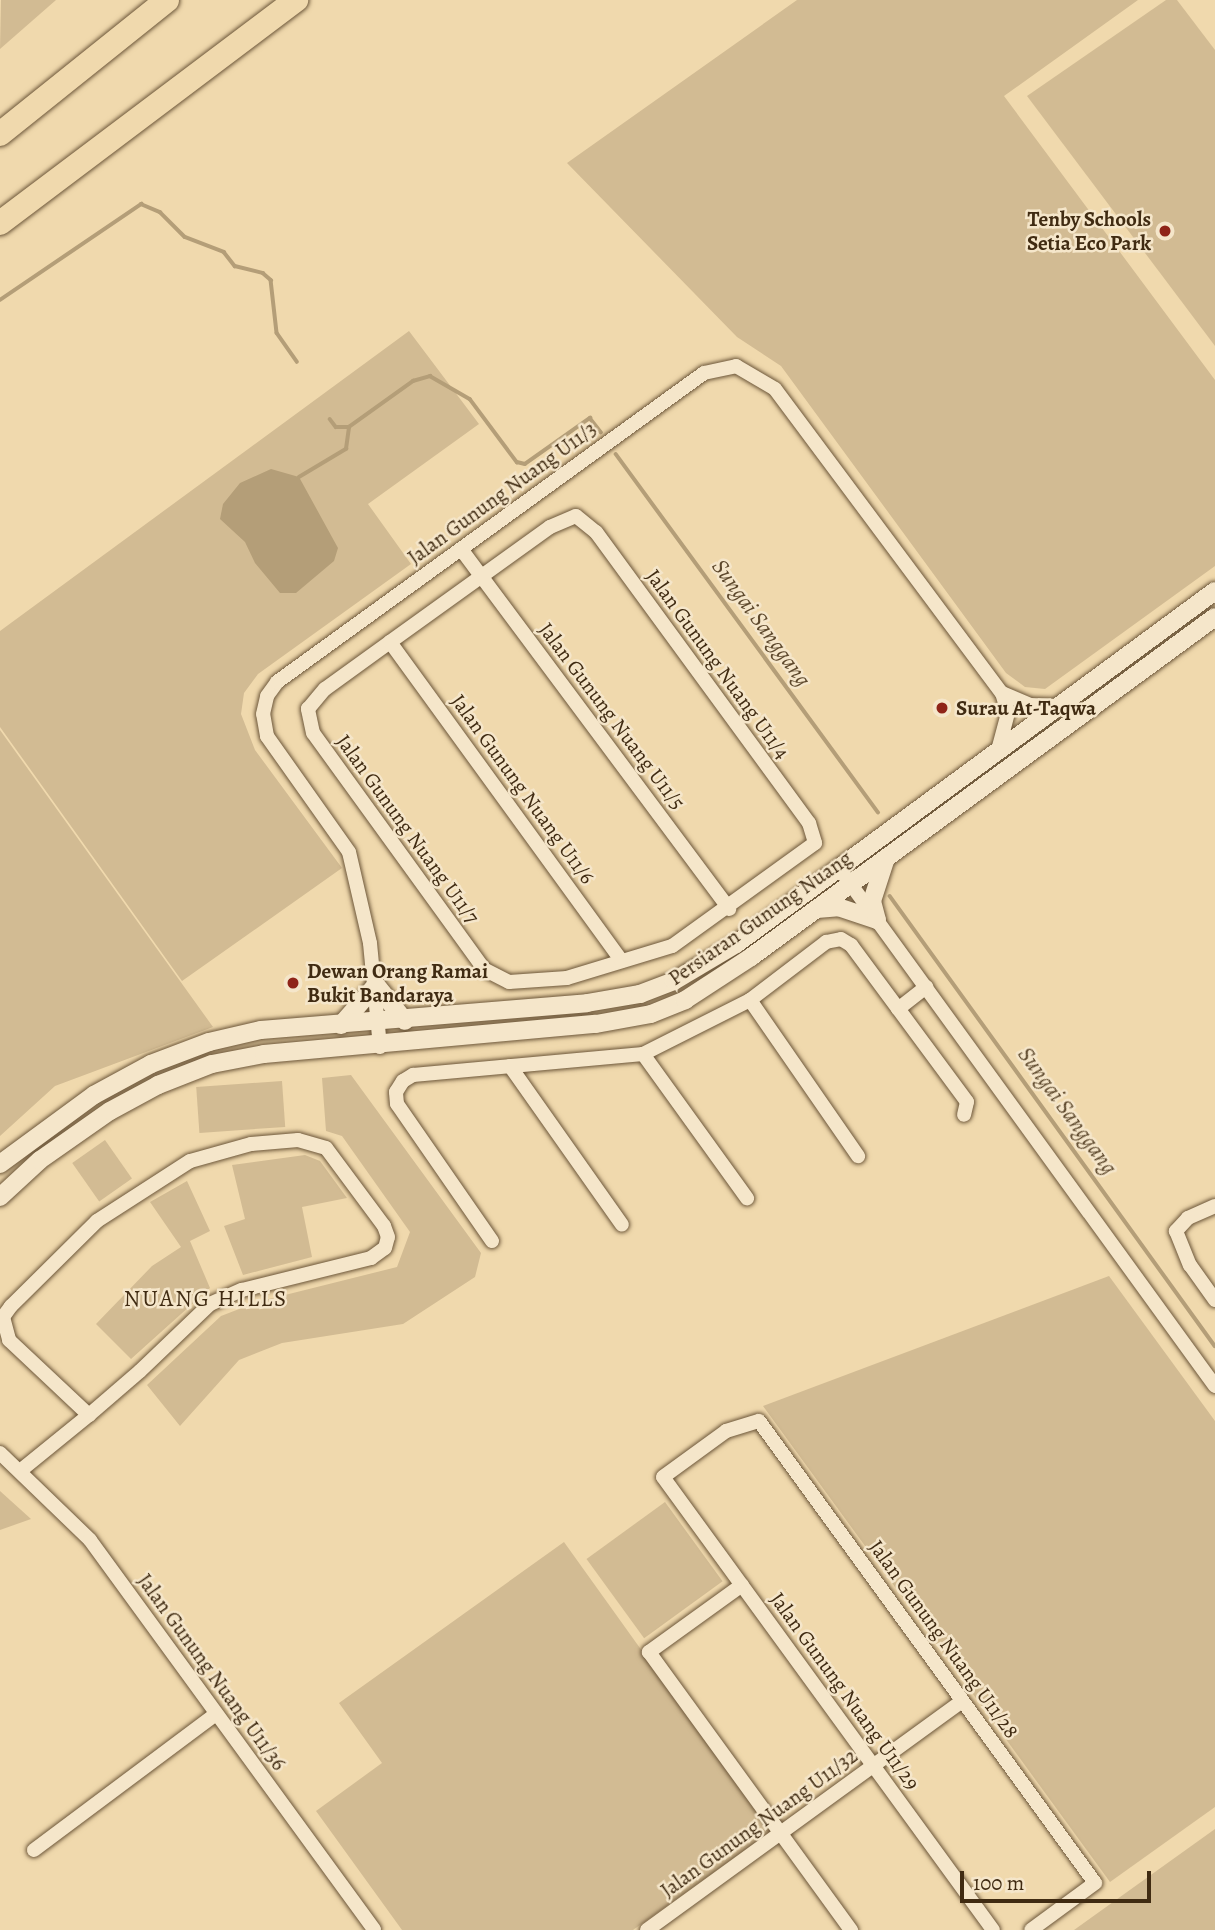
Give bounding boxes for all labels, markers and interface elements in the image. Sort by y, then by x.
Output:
place label: Tenby Schools Setia Eco Park [1027,206,1151,256]
marker: Tenby Schools Setia Eco Park [1157,223,1173,239]
street label: Jalan Gunung Nuang U11/3 [403,416,601,570]
water label: Sungai Sanggang [705,554,817,692]
street label: Jalan Gunung Nuang U11/4 [641,564,795,764]
street label: Jalan Gunung Nuang U11/5 [533,618,691,814]
street label: Jalan Gunung Nuang U11/6 [446,689,600,889]
place label: Surau At-Taqwa [956,695,1096,721]
marker: Surau At-Taqwa [934,700,950,716]
street label: Jalan Gunung Nuang U11/7 [331,730,485,928]
street label: Persiaran Gunung Nuang [664,845,856,991]
place label: Dewan Orang Ramai Bukit Bandaraya [307,958,488,1008]
marker: Dewan Orang Ramai Bukit Bandaraya [285,975,301,991]
water label: Sungai Sanggang [1011,1042,1123,1180]
district label: NUANG HILLS [125,1285,287,1313]
street label: Jalan Gunung Nuang U11/28 [864,1535,1024,1743]
street label: Jalan Gunung Nuang U11/36 [132,1569,292,1775]
street label: Jalan Gunung Nuang U11/29 [765,1587,925,1795]
street label: Jalan Gunung Nuang U11/32 [656,1743,862,1903]
scale bar [963,1856,1154,1900]
text: 100 m [973,1869,1024,1897]

